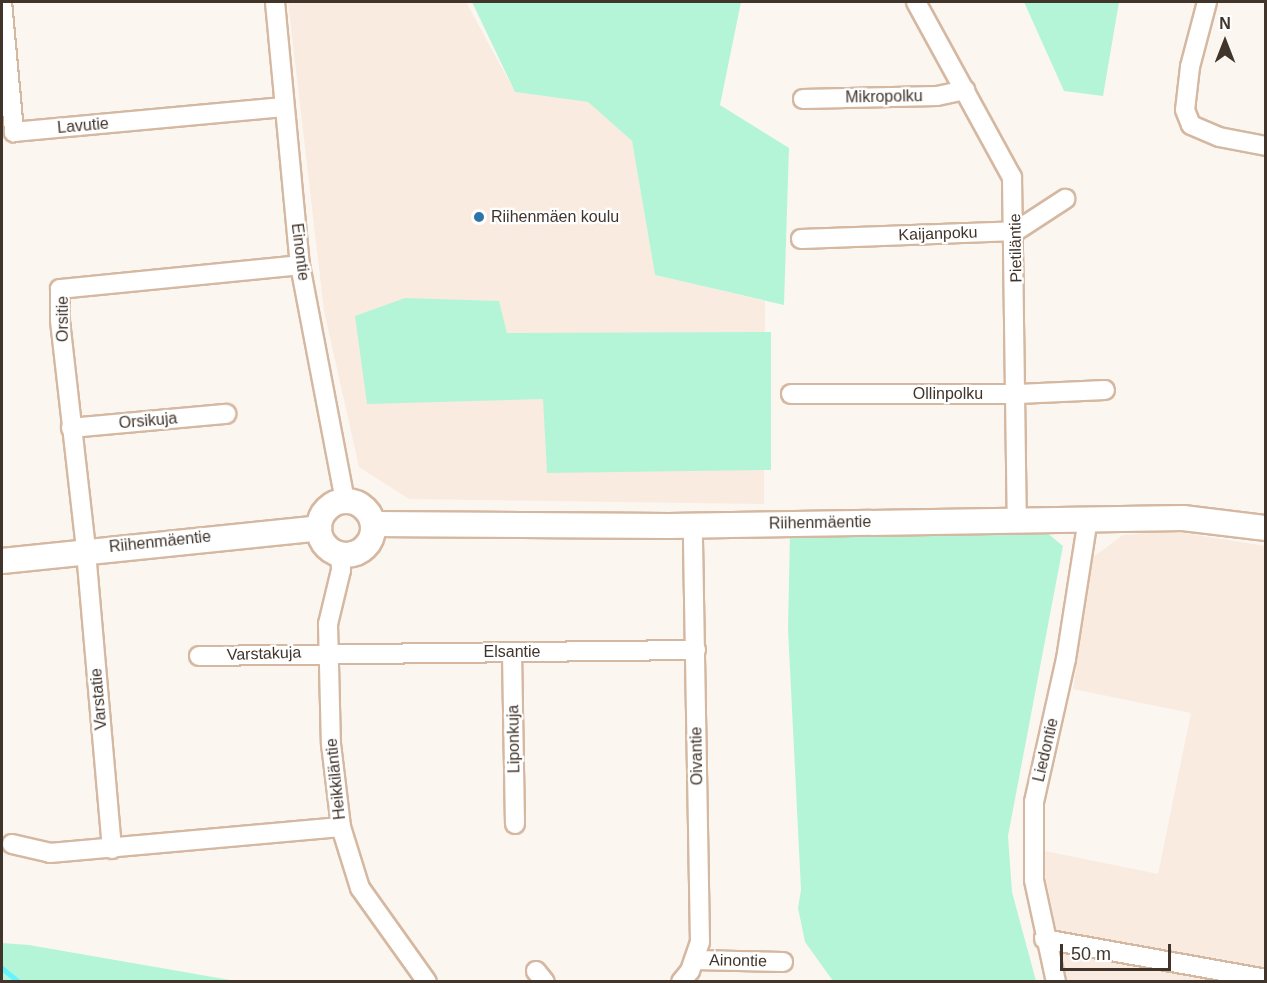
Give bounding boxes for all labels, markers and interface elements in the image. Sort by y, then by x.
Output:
north arrow [1195,12,1255,72]
text: N [1219,15,1231,32]
street label: Mikropolku [845,87,923,107]
street label: Lavutie [56,114,110,138]
place label: Riihenmäen koulu [491,207,619,227]
marker: Riihenmäen koulu [472,210,486,224]
street label: Pietiläntie [1006,213,1026,283]
street label: Einontie [287,222,313,282]
street label: Kaijanpoku [898,223,978,245]
street label: Orsitie [53,296,73,342]
street label: Ollinpolku [913,384,983,404]
street label: Orsikuja [118,409,178,433]
street label: Riihenmäentie [769,513,871,533]
street label: Riihenmäentie [108,527,212,557]
street label: Elsantie [484,642,540,662]
street label: Varstakuja [226,643,302,665]
street label: Varstatie [87,667,111,731]
street label: Liponkuja [504,705,524,773]
street label: Liedontie [1029,716,1063,784]
street label: Oivantie [687,726,707,786]
street label: Heikkiläntie [322,737,350,821]
scale bar [1063,932,1174,970]
text: 50 m [1071,944,1111,964]
street label: Ainontie [709,951,767,971]

